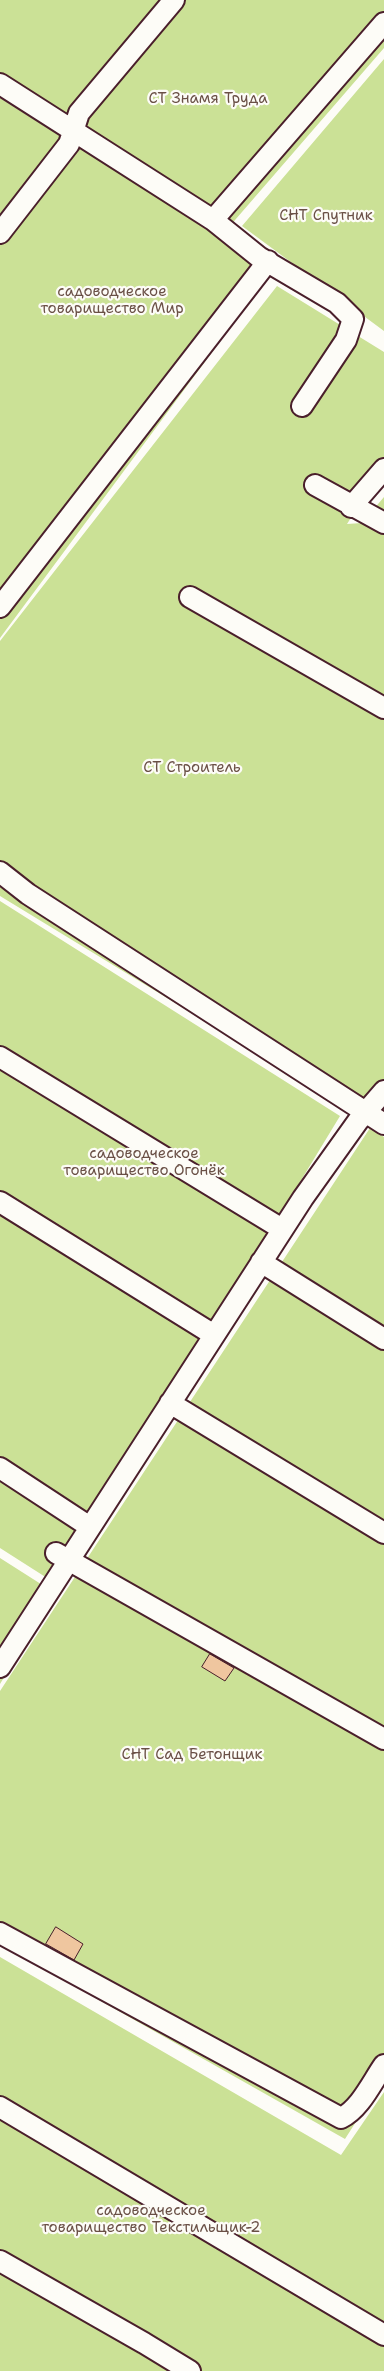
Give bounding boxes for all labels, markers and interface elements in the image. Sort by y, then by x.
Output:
park label: СТ Знамя Труда [149,90,267,108]
park label: СНТ Спутник [279,207,373,225]
park label: садоводческое товарищество Мир [40,283,184,318]
park label: СТ Строитель [143,759,241,777]
park label: садоводческое товарищество Огонёк [63,1145,225,1180]
park label: СНТ Сад Бетонщик [122,1746,262,1764]
park label: садоводческое товарищество Текстильщик-2 [41,2202,261,2237]

